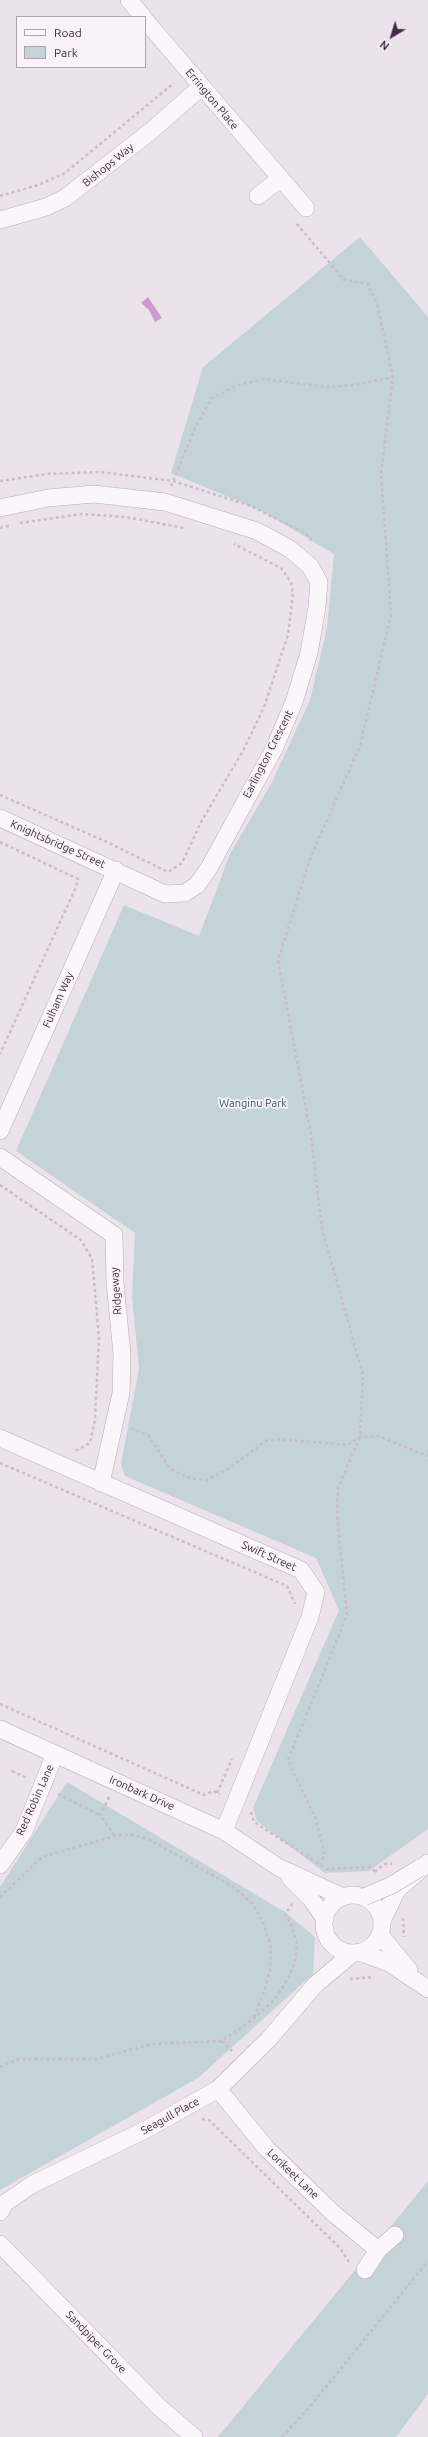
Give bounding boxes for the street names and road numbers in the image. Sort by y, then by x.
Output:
street label: Errington Place [183,66,241,132]
street label: Bishops Way [80,140,136,190]
street label: Earlington Crescent [240,708,296,800]
street label: Knightsbridge Street [8,817,108,871]
street label: Fulham Way [40,970,76,1030]
street label: Ridgeway [108,1267,124,1315]
street label: Swift Street [239,1538,299,1574]
street label: Red Robin Lane [13,1762,57,1838]
street label: Ironbark Drive [107,1773,177,1813]
street label: Seagull Place [139,2095,201,2137]
street label: Lorikeet Lane [264,2146,322,2202]
street label: Sandpiper Grove [63,2308,129,2376]

